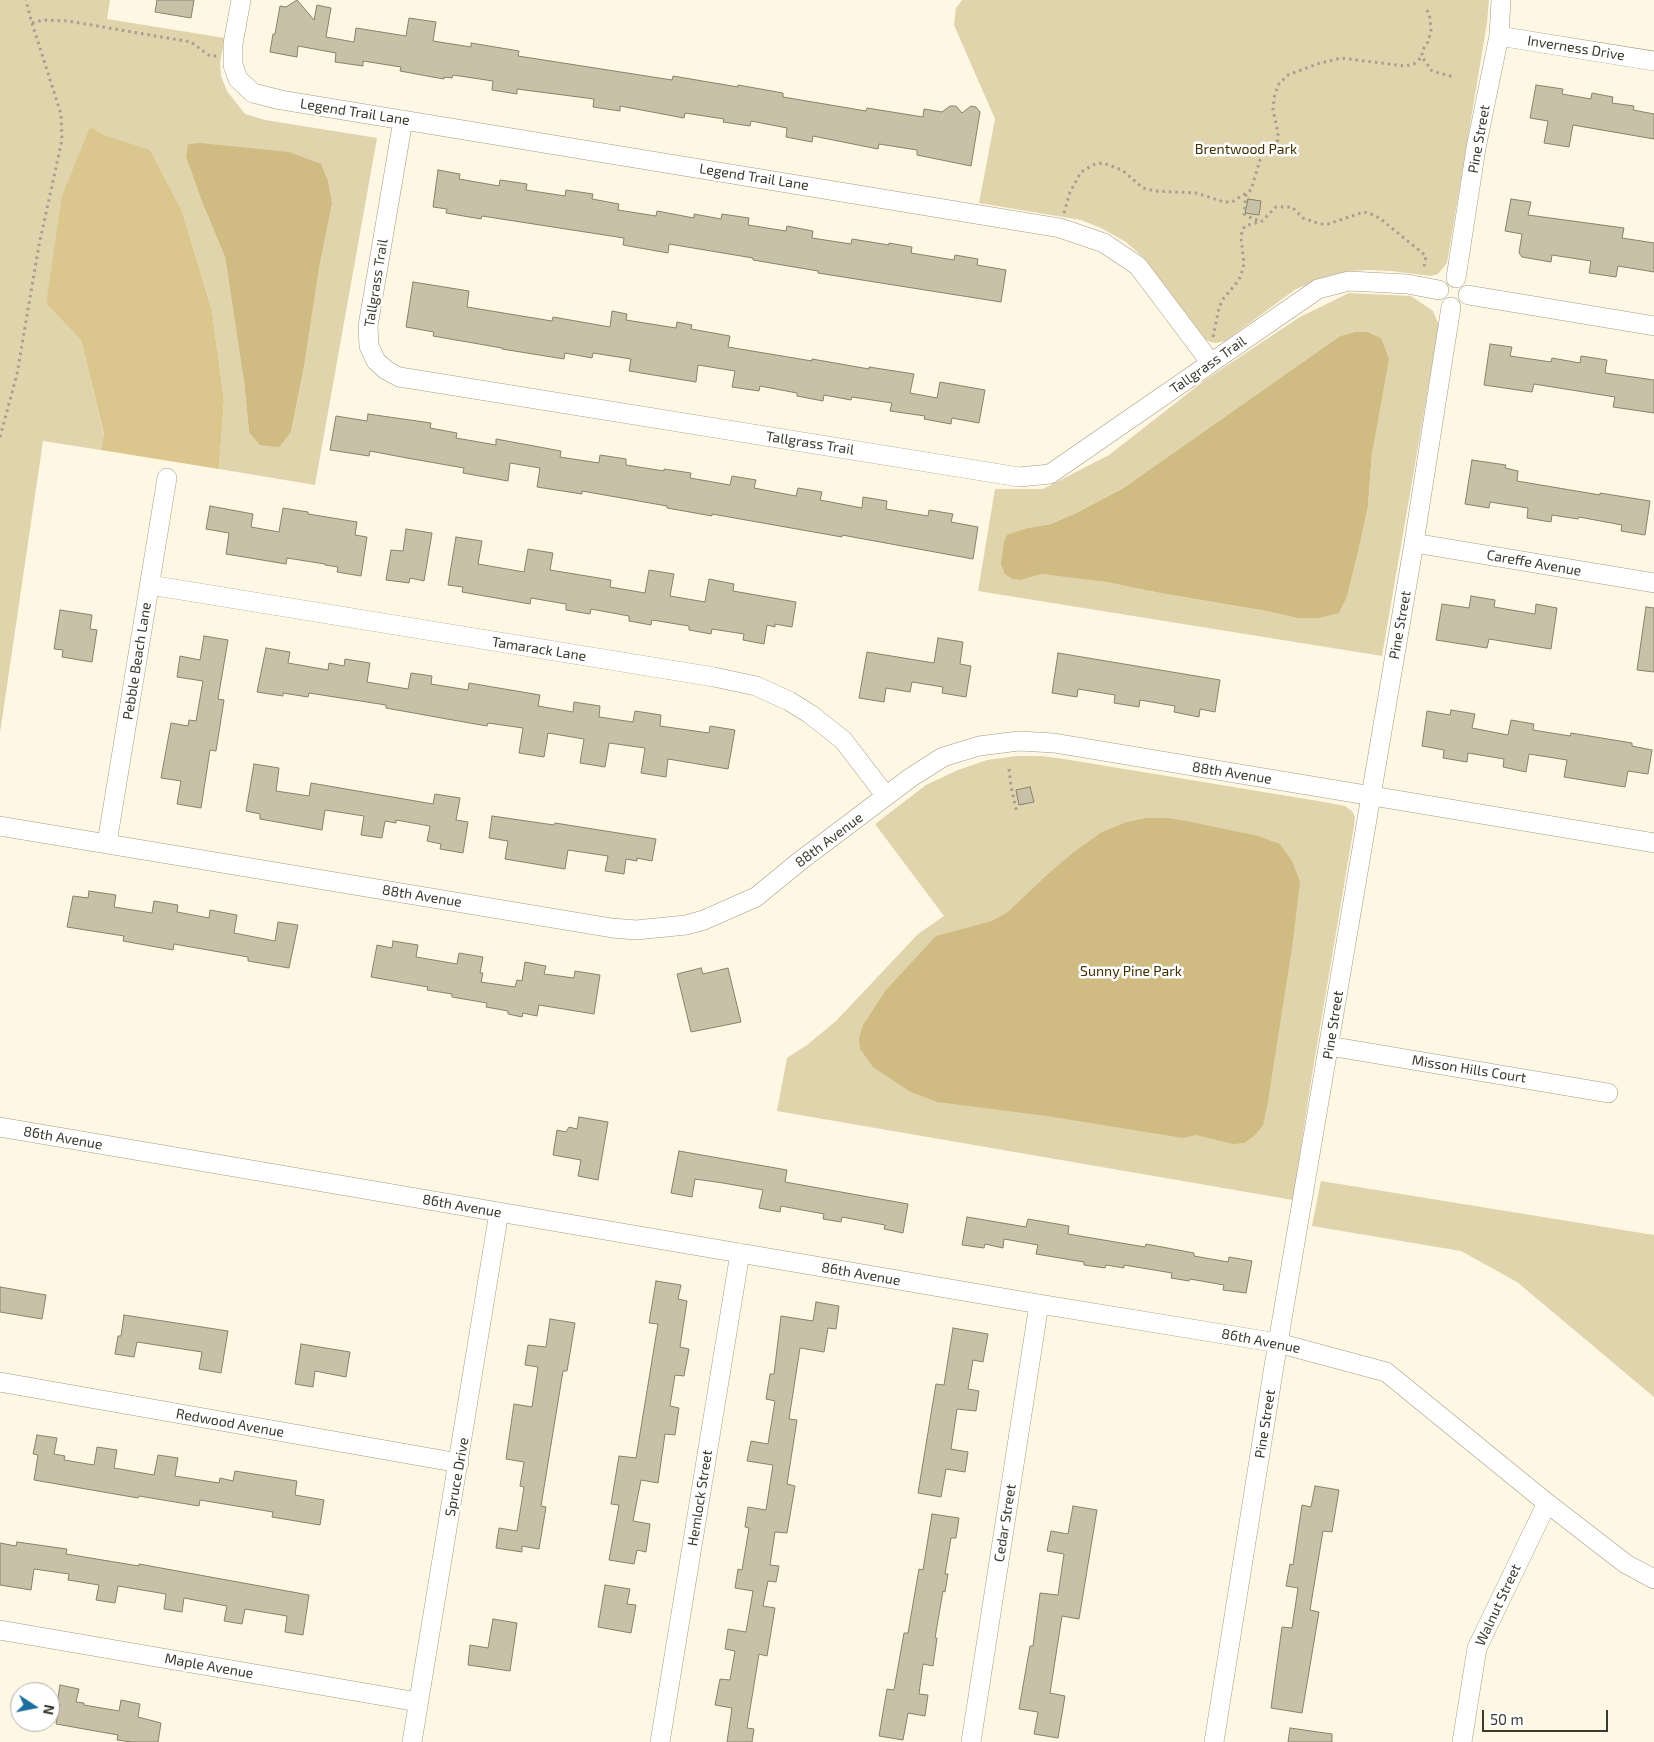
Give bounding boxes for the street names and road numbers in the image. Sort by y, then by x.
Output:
street label: Inverness Drive [1526,32,1626,64]
street label: Legend Trail Lane [299,95,411,129]
street label: Pine Street [1465,103,1493,175]
street label: Legend Trail Lane [698,160,810,194]
street label: Tallgrass Trail [361,238,391,328]
street label: Tallgrass Trail [1167,333,1249,397]
street label: Tallgrass Trail [765,428,855,458]
street label: Careffe Avenue [1485,546,1583,580]
street label: Pine Street [1386,589,1414,661]
street label: Pebble Beach Lane [119,601,155,721]
street label: Tamarack Lane [491,633,587,665]
street label: 88th Avenue [1191,758,1273,788]
street label: 88th Avenue [792,809,866,871]
street label: 88th Avenue [381,881,463,911]
street label: Pine Street [1319,989,1347,1061]
street label: Misson Hills Court [1411,1052,1527,1086]
street label: 86th Avenue [22,1123,104,1153]
street label: 86th Avenue [421,1191,503,1221]
street label: 86th Avenue [820,1259,902,1289]
street label: 86th Avenue [1220,1325,1302,1357]
street label: Pine Street [1251,1388,1279,1460]
street label: Redwood Avenue [175,1405,285,1441]
street label: Spruce Drive [442,1436,472,1518]
street label: Hemlock Street [684,1449,716,1547]
street label: Cedar Street [991,1483,1019,1563]
street label: Walnut Street [1472,1561,1524,1649]
street label: Maple Avenue [163,1650,255,1682]

